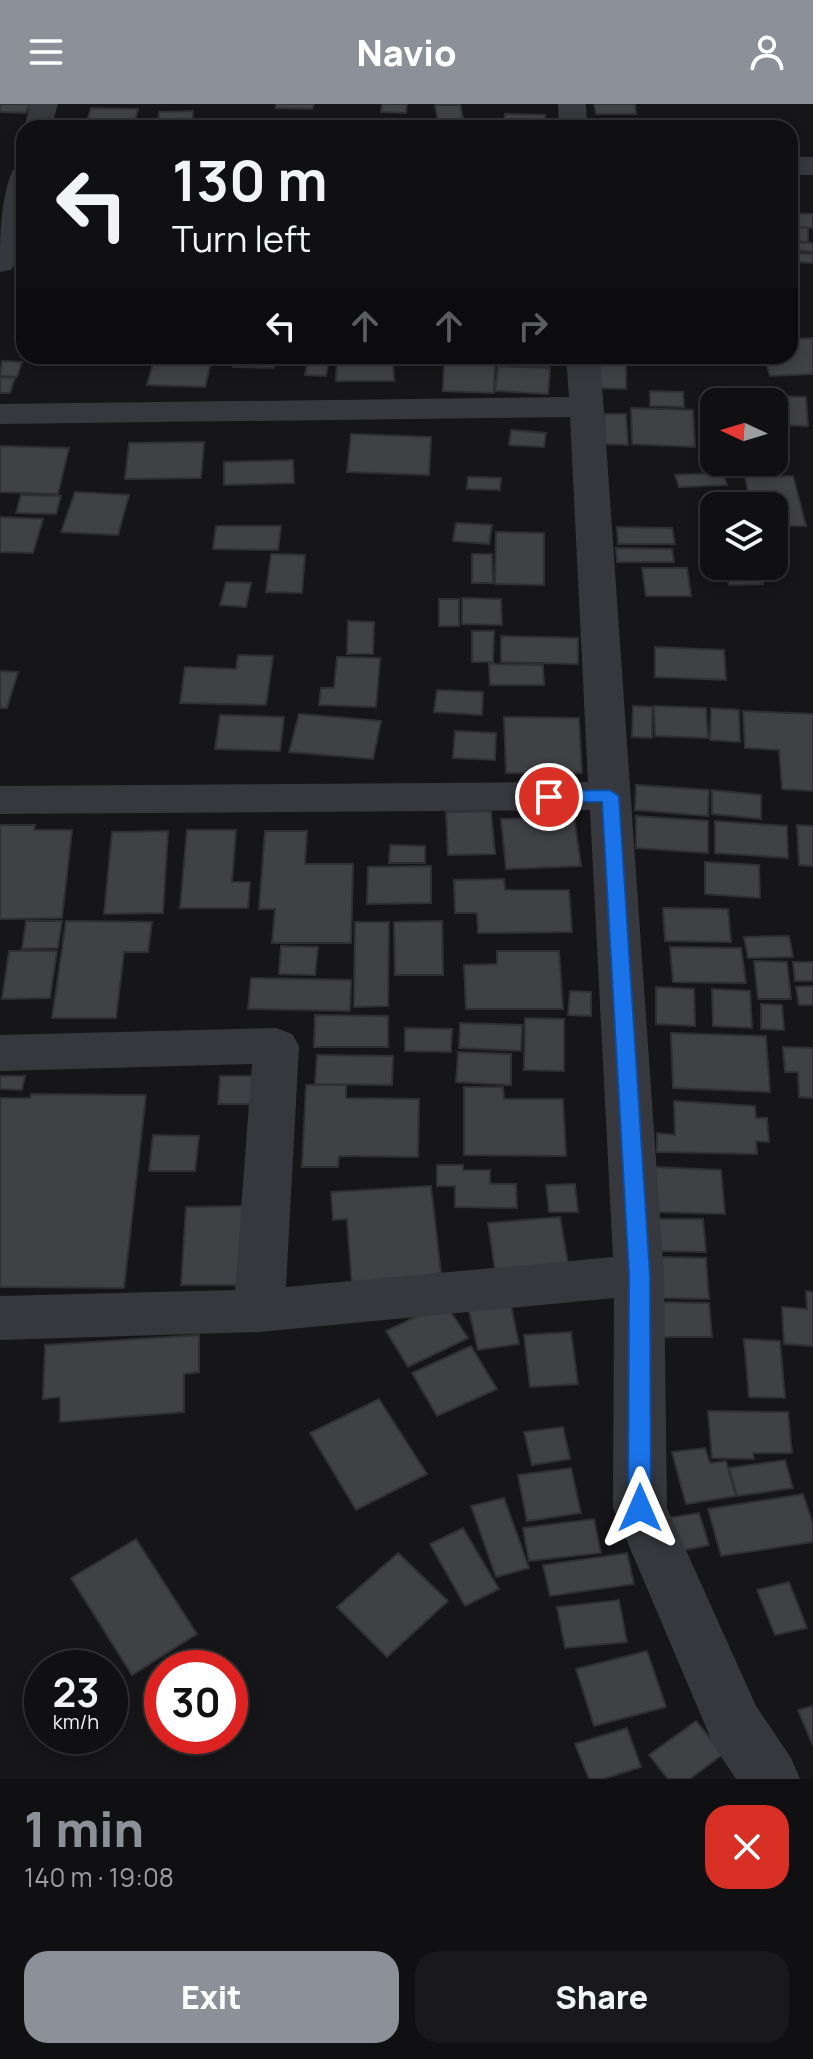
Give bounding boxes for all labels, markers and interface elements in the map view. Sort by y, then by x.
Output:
text: Navio [356,28,457,77]
icon: menu [24,30,68,74]
icon: person [745,30,789,74]
text: 130 m [172,141,328,218]
icon: left [40,152,144,256]
text: Turn left [172,214,311,263]
icon: left [259,304,303,348]
icon: ahead [343,304,387,348]
icon: ahead [427,304,471,348]
icon: right [511,304,555,348]
north arrow [700,388,788,476]
map controls [700,388,788,580]
button: layers [700,492,788,580]
pin [515,763,583,831]
icon: arrive [527,775,571,819]
position arrow [598,1466,682,1550]
speed limit sign: 30 [144,1650,248,1754]
text: 23 [52,1664,100,1719]
text: km/h [53,1708,99,1735]
text: 1 min [24,1796,144,1861]
button: close [705,1805,789,1889]
text: 140 m · 19:08 [24,1859,174,1895]
button: Exit [24,1951,399,2043]
button: Share [415,1951,789,2043]

